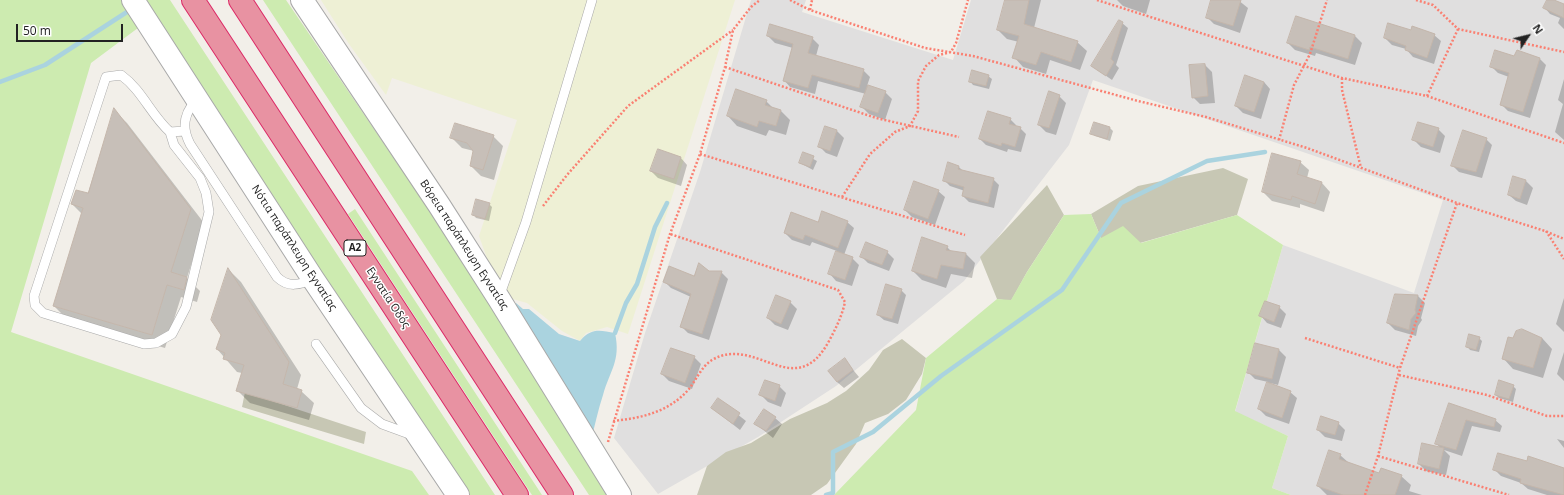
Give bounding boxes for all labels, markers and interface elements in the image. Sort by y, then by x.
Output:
scale bar [18,16,125,42]
north arrow [1508,16,1548,56]
text: N [1530,21,1547,37]
text: 50 m [23,22,51,39]
street label: Βόρεια παράπλευρη Εγνατίας [417,177,511,313]
street label: Νότια παράπλευρη Εγνατίας [248,183,340,313]
road number: Α2 [344,240,366,256]
street label: Εγνατία Οδός [363,265,413,331]

